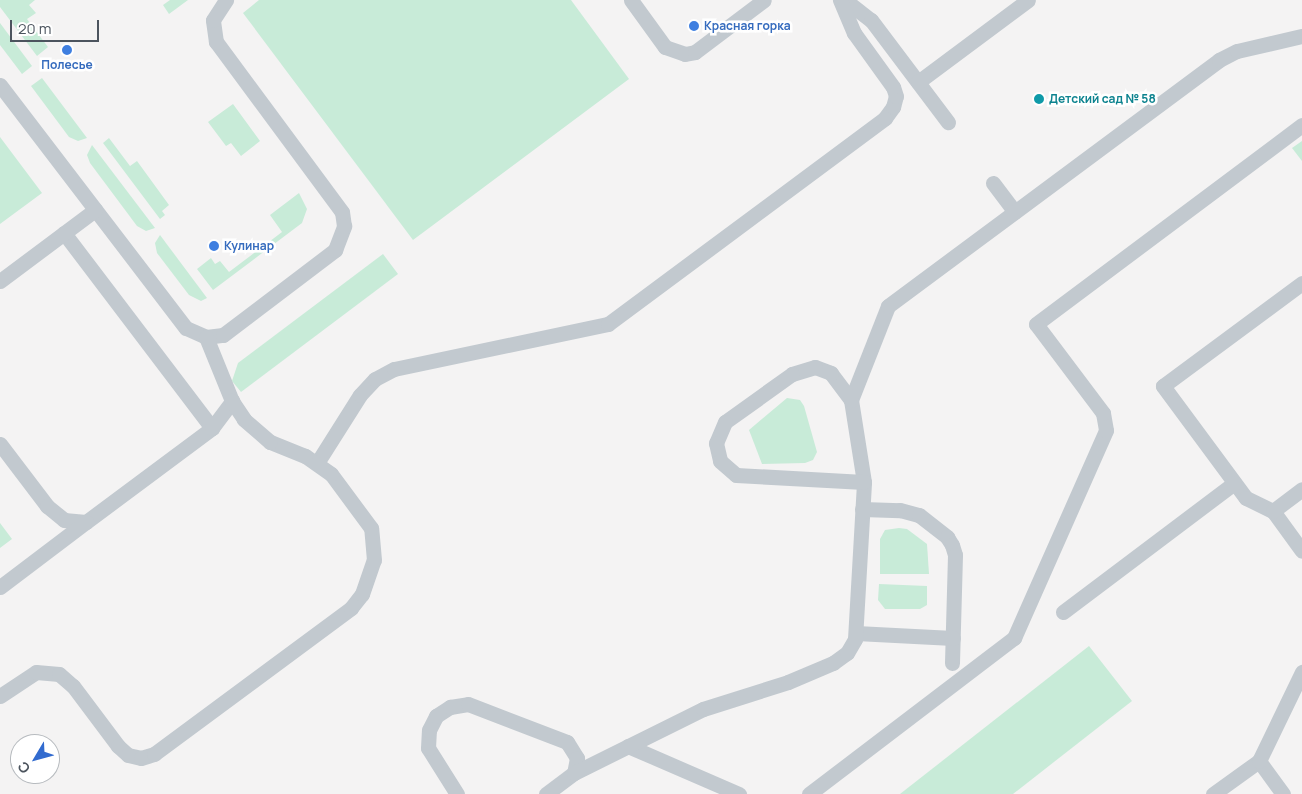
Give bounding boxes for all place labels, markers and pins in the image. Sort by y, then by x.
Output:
place label: Красная горка [704,19,791,33]
marker: Красная горка [688,20,700,32]
marker: Полесье [61,44,73,56]
place label: Полесье [41,58,93,72]
place label: Детский сад № 58 [1049,92,1156,106]
marker: Детский сад № 58 [1033,93,1045,105]
place label: Кулинар [224,239,274,253]
marker: Кулинар [208,240,220,252]

